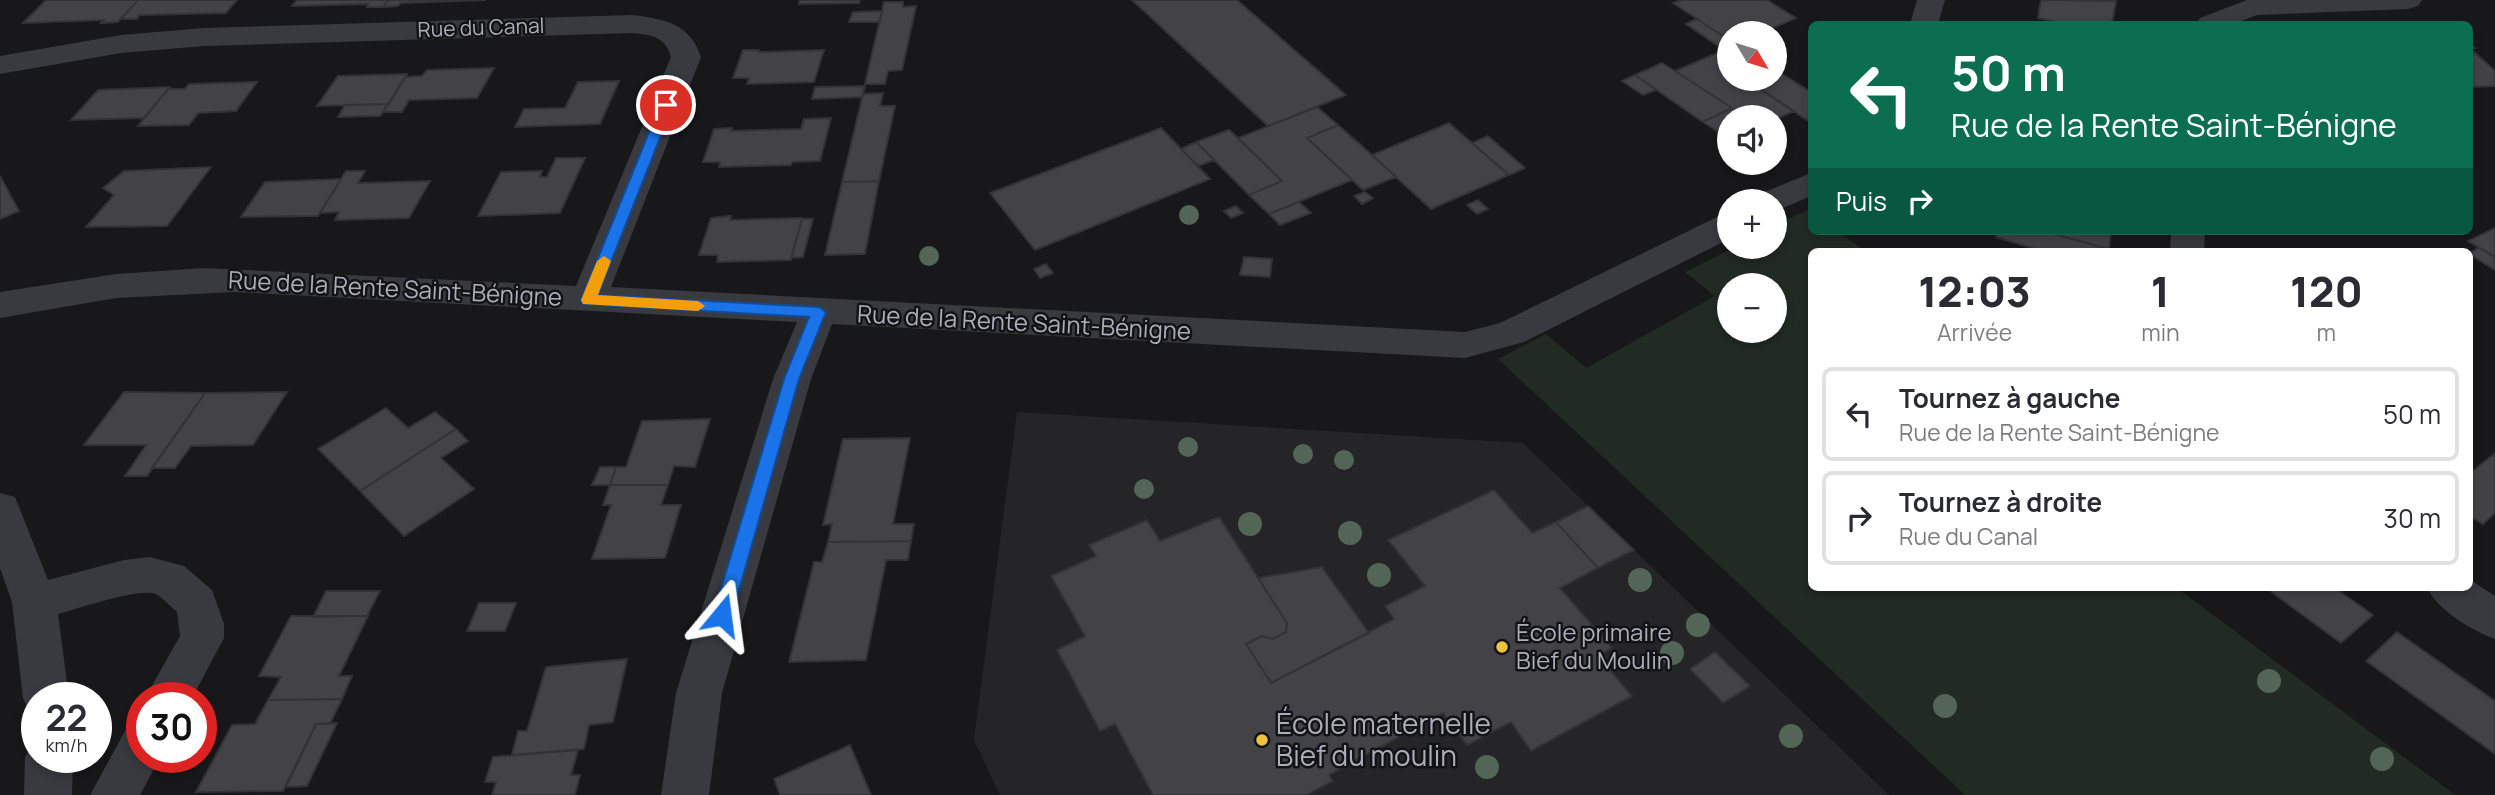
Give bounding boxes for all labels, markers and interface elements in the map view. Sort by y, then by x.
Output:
street label: Rue du Canal [417,11,545,43]
north arrow [1717,21,1787,91]
map controls [1717,21,1787,343]
text: 50 m [1951,39,2066,106]
icon: left [1836,49,1927,140]
pin [636,75,696,135]
icon: arrive [647,86,685,124]
text: Rue de la Rente Saint-Bénigne [1951,103,2397,147]
button: sound [1717,105,1787,175]
icon: right [1901,182,1939,220]
text: Puis [1836,183,1887,219]
button: + [1717,189,1787,259]
street label: Rue de la Rente Saint-Bénigne [227,262,563,313]
text: 12:03 [1918,262,2031,320]
text: 1 [2151,262,2170,320]
text: 120 [2290,262,2363,320]
button: − [1717,273,1787,343]
street label: Rue de la Rente Saint-Bénigne [856,296,1192,347]
text: Arrivée [1937,316,2012,348]
text: min [2141,316,2180,348]
text: m [2317,316,2336,348]
text: Tournez à gauche [1899,380,2120,416]
icon: left [1840,395,1878,433]
text: 50 m [2383,396,2441,432]
text: Rue de la Rente Saint-Bénigne [1899,416,2219,448]
text: Tournez à droite [1899,484,2102,520]
icon: right [1840,499,1878,537]
text: 30 m [2384,500,2441,536]
text: Rue du Canal [1899,520,2038,552]
position arrow [685,578,759,652]
place label: École primaire Bief du Moulin [1516,615,1671,676]
marker: École primaire Bief du Moulin [1494,639,1510,655]
speed limit sign: 30 [126,682,217,773]
text: 22 [46,694,87,742]
place label: École maternelle Bief du moulin [1276,704,1491,774]
marker: École maternelle Bief du moulin [1254,732,1270,748]
text: km/h [46,733,87,757]

